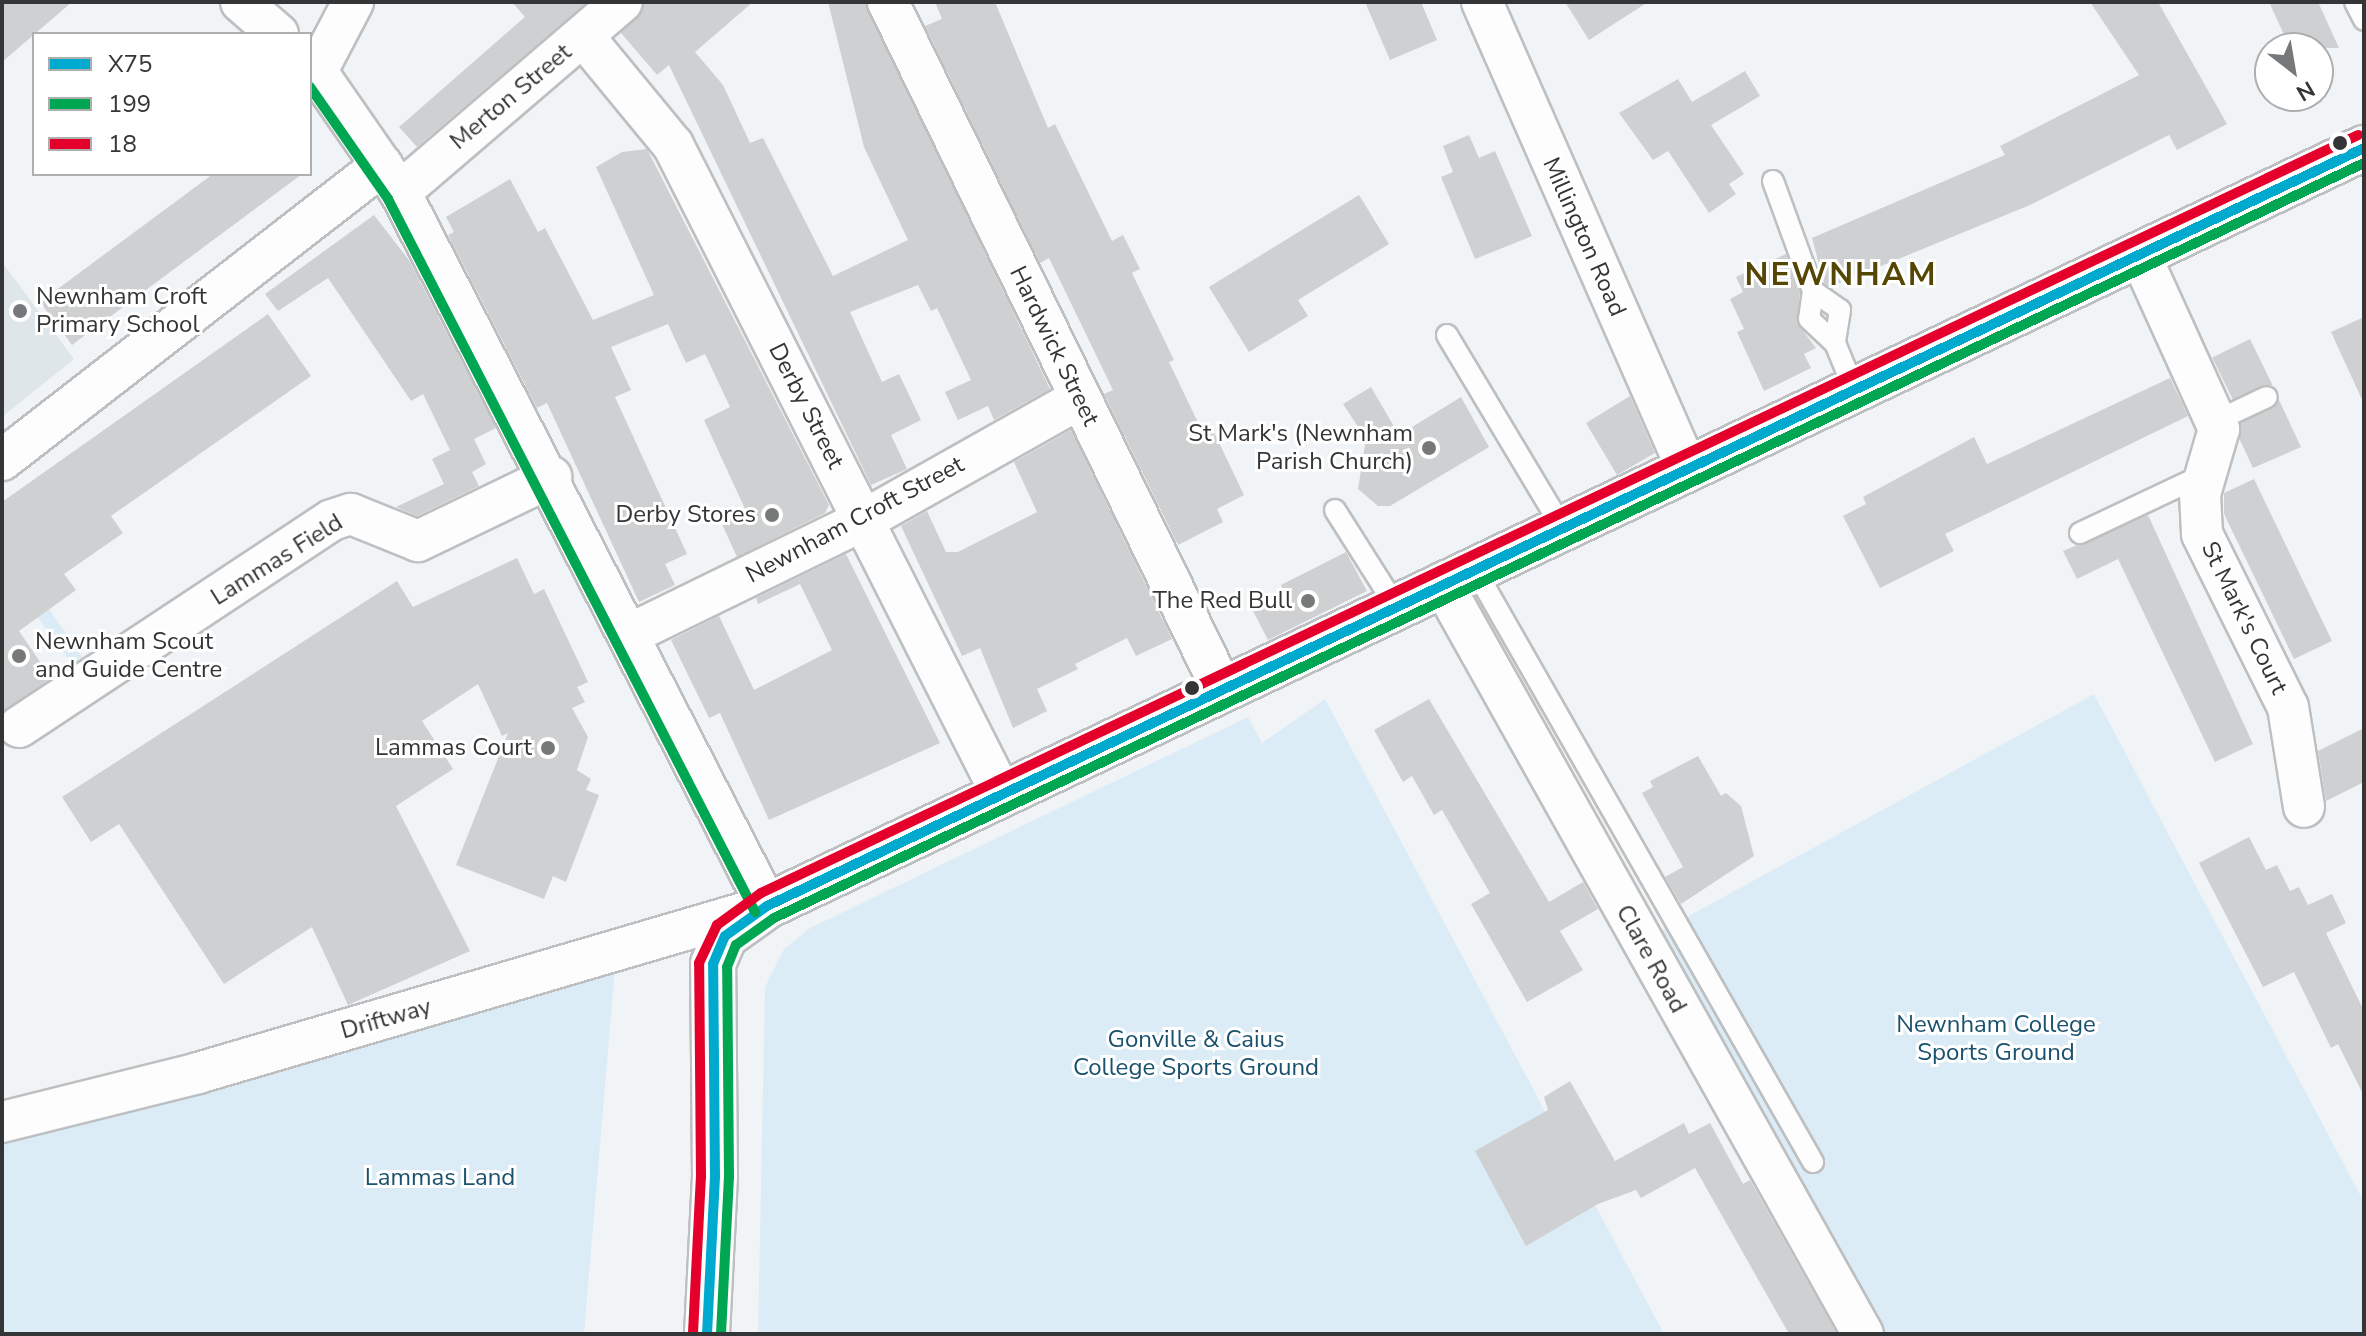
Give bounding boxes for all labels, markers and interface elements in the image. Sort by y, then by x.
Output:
legend [32,32,312,176]
north arrow [2254,32,2334,112]
street label: Merton Street [445,38,577,156]
text: X75 [108,48,152,80]
text: N [2291,74,2320,108]
text: 199 [108,88,151,120]
text: 18 [108,128,137,160]
unlabelled marker [2332,135,2348,151]
street label: Millington Road [1536,153,1632,321]
district label: NEWNHAM [1745,256,1937,294]
street label: Hardwick Street [1003,262,1105,430]
place label: Newnham Croft Primary School [36,283,207,339]
marker: Newnham Croft Primary School [11,302,29,320]
street label: Derby Street [762,338,850,474]
place label: St Mark's (Newnham Parish Church) [1188,420,1413,476]
marker: St Mark's (Newnham Parish Church) [1420,439,1438,457]
street label: Newnham Croft Street [741,450,969,590]
place label: Derby Stores [615,501,756,529]
marker: Derby Stores [763,506,781,524]
street label: Lammas Field [206,508,348,612]
street label: St Mark's Court [2195,537,2293,699]
place label: The Red Bull [1152,587,1292,615]
marker: The Red Bull [1299,592,1317,610]
place label: Newnham Scout and Guide Centre [35,628,222,684]
marker: Newnham Scout and Guide Centre [10,647,28,665]
unlabelled marker [1184,680,1200,696]
place label: Lammas Court [375,734,532,762]
marker: Lammas Court [539,739,557,757]
street label: Clare Road [1610,900,1692,1018]
street label: Driftway [337,992,435,1046]
park label: Newnham College Sports Ground [1896,1011,2096,1067]
park label: Gonville & Caius College Sports Ground [1073,1026,1319,1082]
park label: Lammas Land [365,1164,515,1192]

